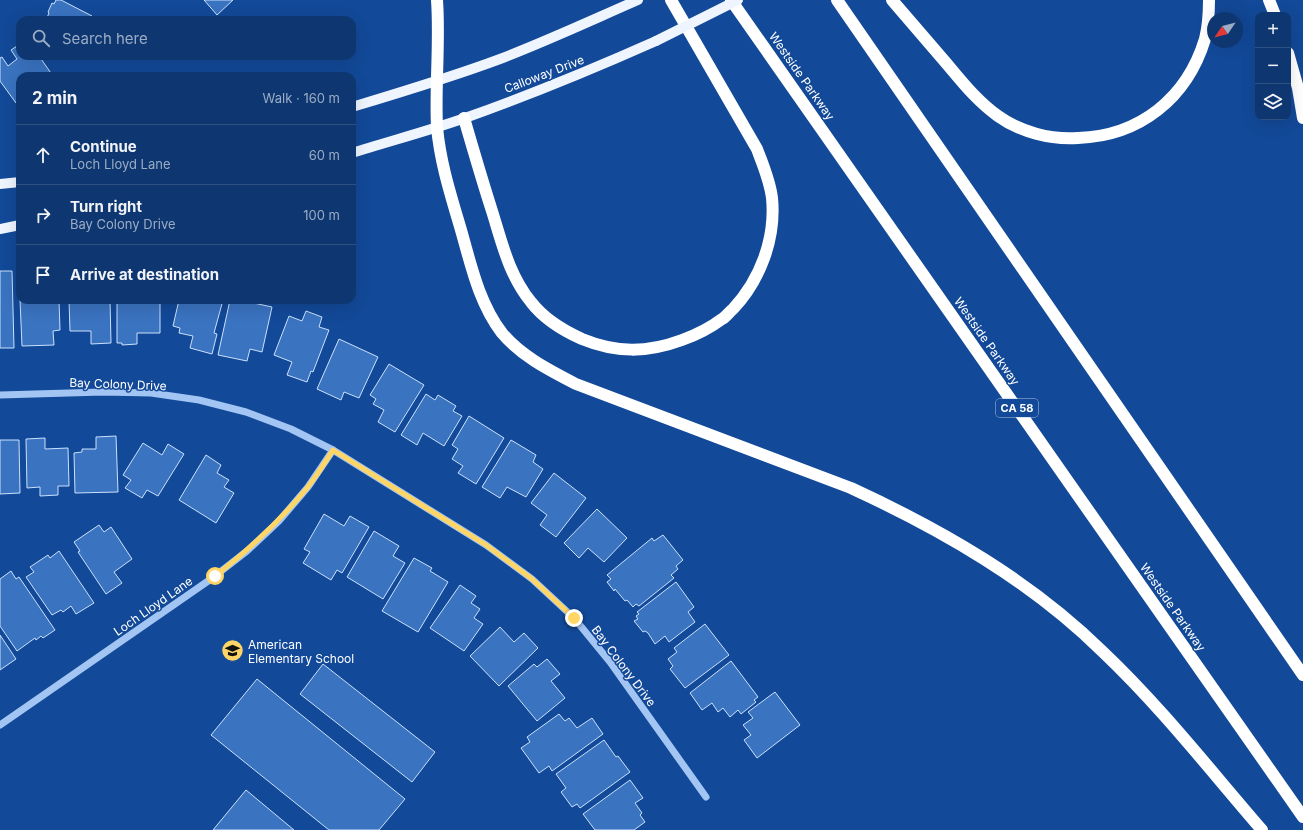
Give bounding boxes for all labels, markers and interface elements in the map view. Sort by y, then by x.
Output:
north arrow [1207,12,1243,48]
map controls [1255,12,1291,120]
button: + [1255,12,1291,48]
search box [16,16,356,60]
icon: search [30,27,52,49]
text: Search here [62,29,148,48]
street label: Westside Parkway [766,29,838,123]
button: − [1255,48,1291,84]
street label: Calloway Drive [502,52,586,96]
button: layers [1255,84,1291,120]
text: 2 min [32,88,77,108]
text: Walk · 160 m [263,90,340,106]
text: Continue [70,137,137,156]
icon: ahead [32,144,54,166]
text: 60 m [309,147,340,163]
text: Loch Lloyd Lane [70,156,171,172]
text: Turn right [70,197,142,216]
icon: right [32,204,54,226]
text: 100 m [303,207,340,223]
text: Bay Colony Drive [70,216,176,232]
icon: arrive [32,264,54,286]
text: Arrive at destination [70,265,219,284]
street label: Westside Parkway [951,294,1023,388]
street label: Bay Colony Drive [69,375,167,393]
road number: CA 58 [996,399,1038,417]
street label: Westside Parkway [1137,560,1209,654]
route start [206,567,224,585]
street label: Loch Lloyd Lane [111,573,195,639]
route end [565,609,583,627]
street label: Bay Colony Drive [589,623,659,709]
place label: American Elementary School [248,637,354,666]
school or university icon: American Elementary School [220,638,246,664]

